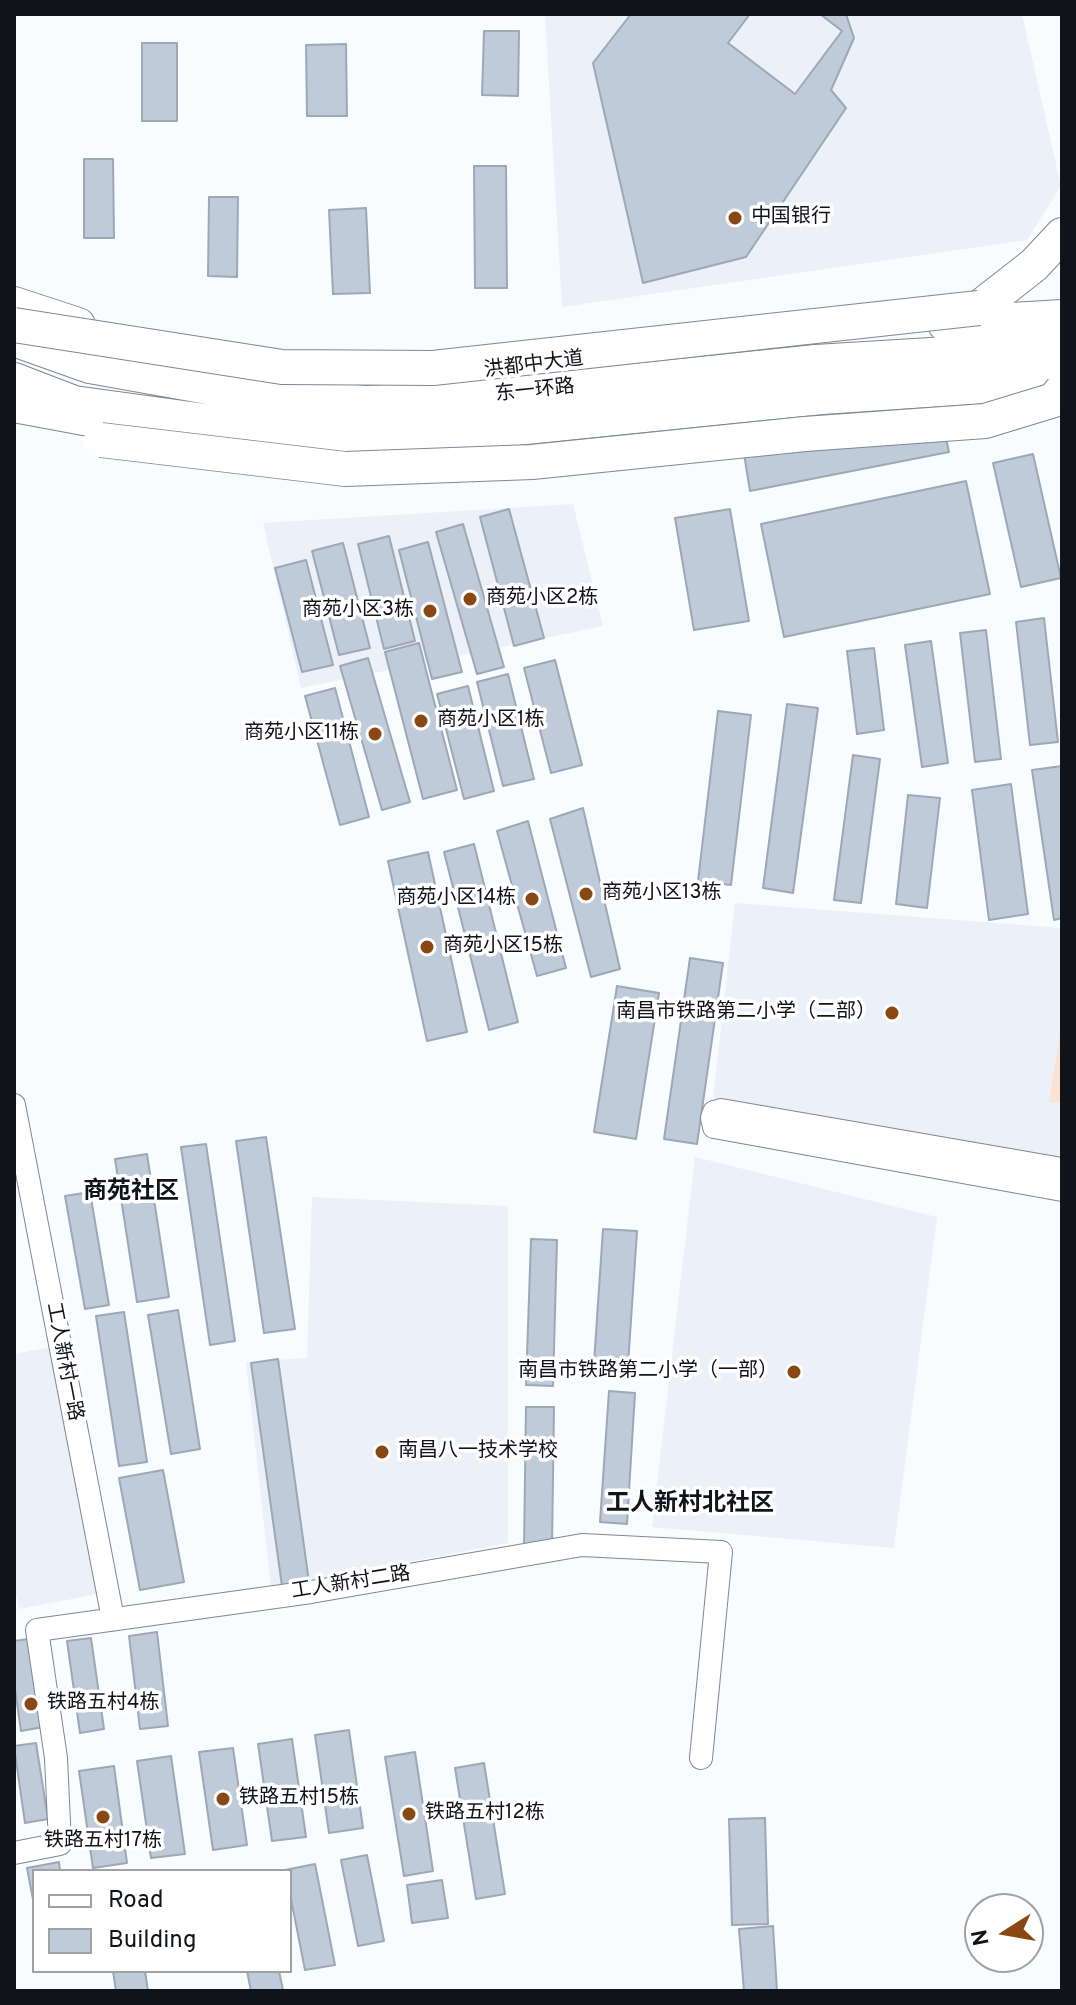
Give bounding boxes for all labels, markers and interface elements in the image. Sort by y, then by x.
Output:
place label: 中国银行 [751,206,831,230]
marker: 中国银行 [726,209,744,227]
street label: 洪都中大道 [483,348,585,384]
street label: 东一环路 [494,376,576,408]
place label: 商苑小区2栋 [486,587,598,611]
marker: 商苑小区2栋 [461,590,479,608]
place label: 商苑小区3栋 [302,599,414,623]
marker: 商苑小区3栋 [421,602,439,620]
place label: 商苑小区1栋 [437,709,544,733]
marker: 商苑小区1栋 [412,712,430,730]
place label: 商苑小区11栋 [244,722,359,746]
marker: 商苑小区11栋 [366,725,384,743]
place label: 商苑小区13栋 [602,882,721,906]
marker: 商苑小区13栋 [577,885,595,903]
place label: 商苑小区14栋 [397,887,516,911]
marker: 商苑小区14栋 [523,890,541,908]
place label: 商苑小区15栋 [443,935,563,959]
marker: 商苑小区15栋 [418,938,436,956]
place label: 南昌市铁路第二小学（二部） [616,1001,876,1025]
marker: 南昌市铁路第二小学（二部） [883,1004,901,1022]
district label: 商苑社区 [83,1179,179,1207]
street label: 工人新村一路 [40,1301,86,1423]
place label: 南昌市铁路第二小学（一部） [518,1360,778,1384]
marker: 南昌市铁路第二小学（一部） [785,1363,803,1381]
place label: 南昌八一技术学校 [398,1440,558,1464]
marker: 南昌八一技术学校 [373,1443,391,1461]
district label: 工人新村北社区 [606,1491,774,1519]
street label: 工人新村二路 [290,1563,412,1605]
place label: 铁路五村4栋 [47,1692,159,1716]
marker: 铁路五村4栋 [22,1695,40,1713]
place label: 铁路五村15栋 [239,1787,359,1811]
marker: 铁路五村15栋 [214,1790,232,1808]
place label: 铁路五村12栋 [425,1802,545,1826]
marker: 铁路五村12栋 [400,1805,418,1823]
marker: 铁路五村17栋 [94,1808,112,1826]
place label: 铁路五村17栋 [44,1830,162,1854]
legend [32,1869,292,1973]
text: Road [108,1886,164,1916]
north arrow [964,1893,1044,1973]
text: Building [108,1926,197,1956]
text: N [967,1927,997,1948]

